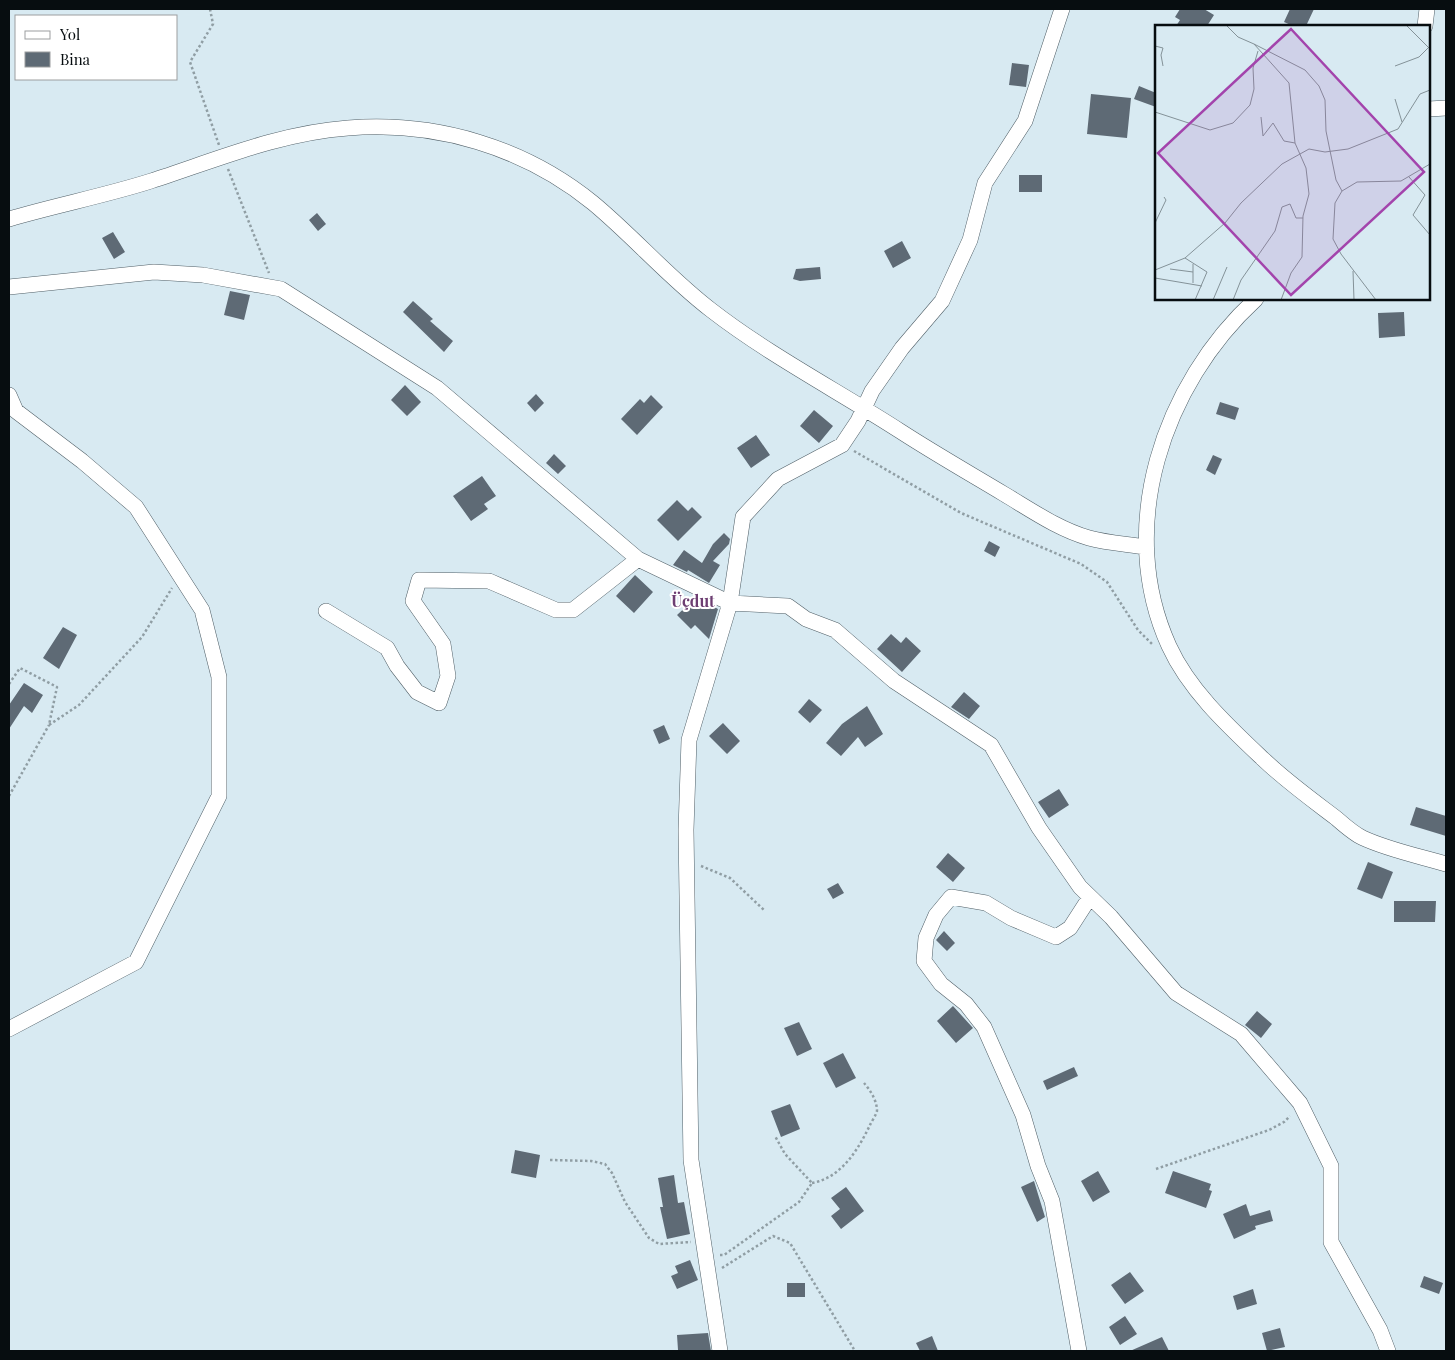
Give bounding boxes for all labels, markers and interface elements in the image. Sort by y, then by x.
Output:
legend [15,15,178,80]
text: Yol [59,24,80,44]
inset map [1155,25,1430,300]
text: Bina [60,49,91,69]
district label: Üçdut [671,590,715,611]

